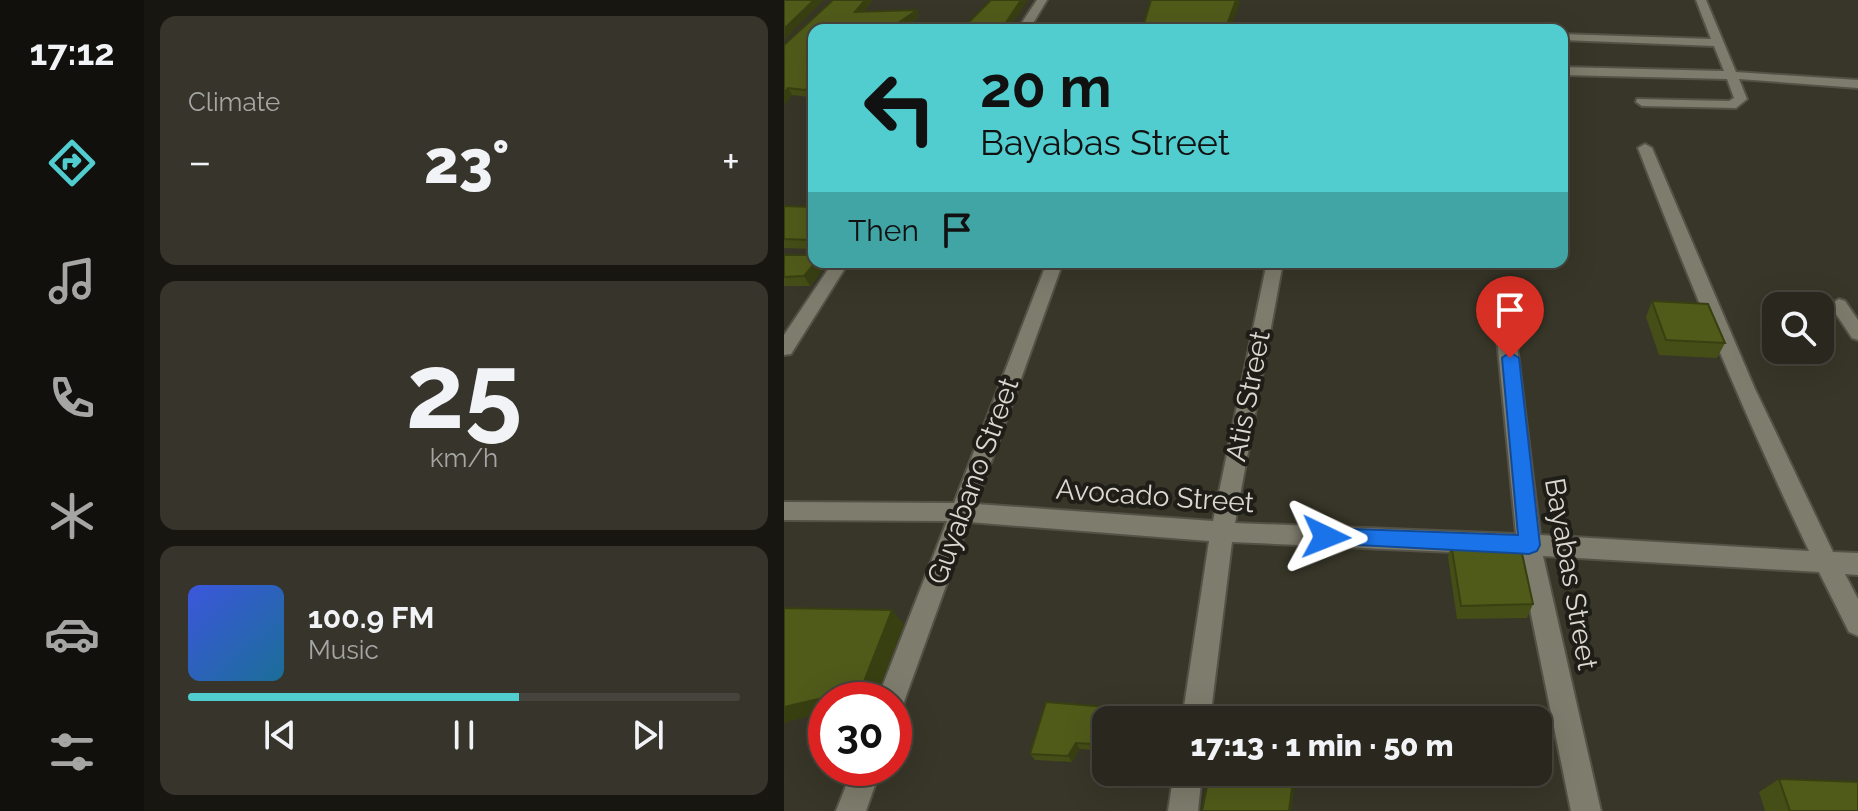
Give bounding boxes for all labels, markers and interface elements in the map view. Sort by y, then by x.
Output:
text: 17:12 [30,31,114,73]
text: 20 m [980,54,1112,120]
icon: left [848,56,952,160]
text: Climate [188,87,280,117]
text: Bayabas Street [980,121,1230,163]
text: 23° [424,127,510,197]
icon: directions [44,135,100,191]
text: − [188,136,212,187]
text: + [722,136,740,187]
icon: arrive [935,208,979,252]
text: Then [848,213,919,248]
icon: music [44,253,100,309]
pin [1476,276,1544,358]
icon: arrive [1488,288,1532,332]
map controls [1762,292,1834,364]
button: search [1762,292,1834,364]
street label: Atis Street [1219,327,1277,464]
text: 25 [406,330,522,452]
icon: phone [44,370,100,426]
street label: Guyabano Street [920,373,1026,589]
text: km/h [430,443,498,473]
street label: Avocado Street [1055,473,1256,519]
street label: Bayabas Street [1538,475,1604,673]
icon: climate [44,488,100,544]
position arrow [1284,495,1368,579]
text: 100.9 FM [308,600,434,635]
icon: car [44,606,100,662]
text: Music [308,635,379,665]
speed limit sign: 30 [808,682,912,786]
icon: previous [258,713,302,757]
icon: pause [442,713,486,757]
icon: next [626,713,670,757]
icon: filters [44,724,100,780]
text: 17:13 · 1 min · 50 m [1190,728,1454,763]

